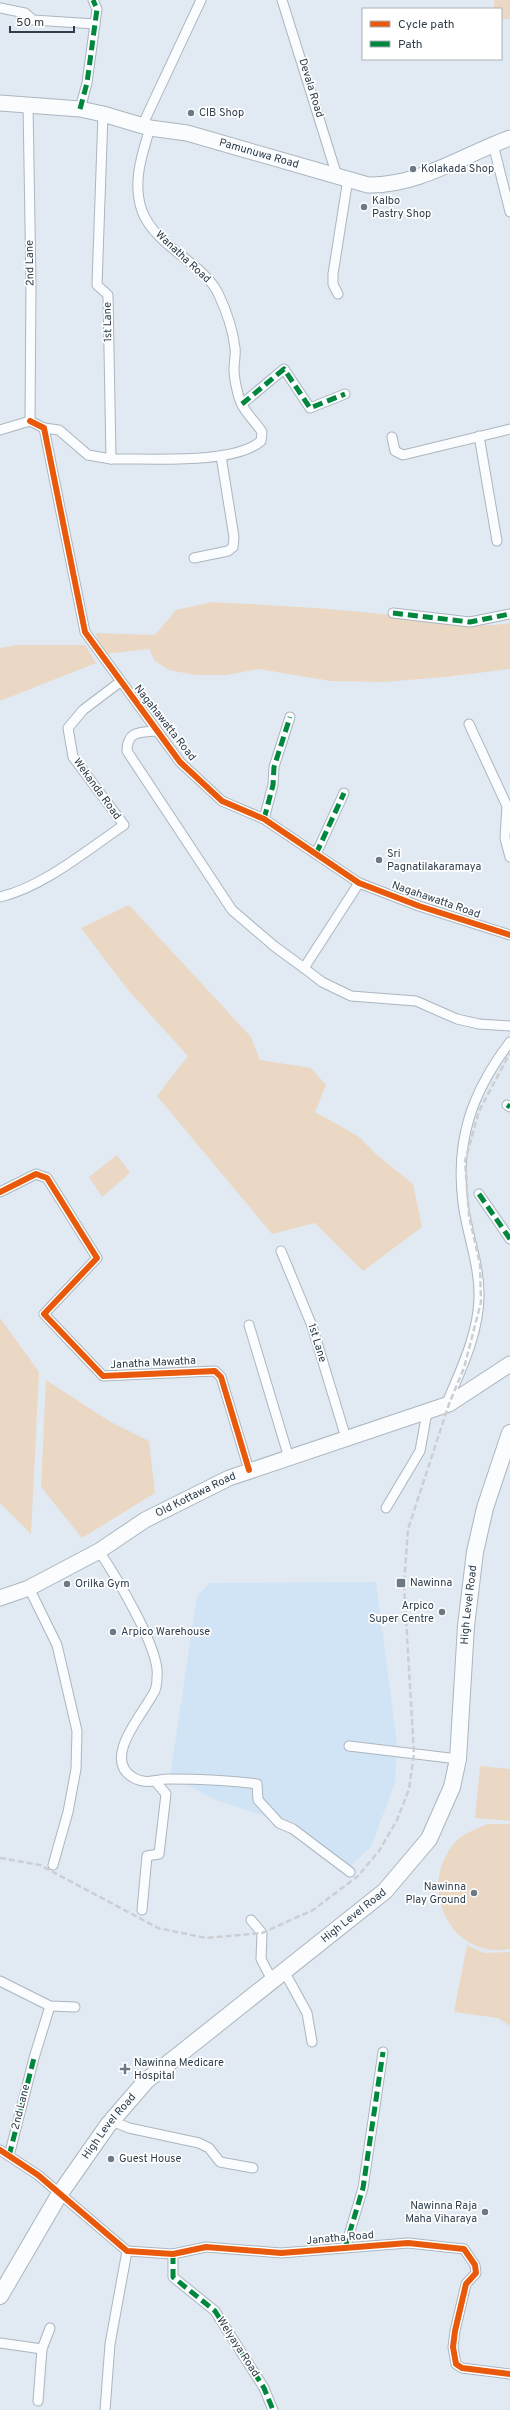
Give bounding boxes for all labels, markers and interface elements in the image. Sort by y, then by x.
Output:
scale bar [10,8,74,34]
legend [362,8,502,60]
text: 50 m [16,15,44,31]
text: Cycle path [398,17,455,33]
text: Path [398,37,423,53]
street label: Devala Road [295,57,327,119]
place label: CIB Shop [199,106,244,120]
marker: CIB Shop [186,108,196,118]
street label: Pamunuwa Road [217,136,300,172]
place label: Kolakada Shop [421,162,494,176]
marker: Kolakada Shop [408,164,418,174]
place label: Kalbo Pastry Shop [372,194,431,221]
marker: Kalbo Pastry Shop [359,202,369,212]
street label: Wanatha Road [152,228,214,286]
street label: 2nd Lane [23,240,37,286]
street label: 1st Lane [101,302,115,342]
street label: Nagahawatta Road [131,682,199,764]
street label: Wekanda Road [70,755,124,823]
place label: Sri Pagnatilakaramaya [387,847,481,874]
marker: Sri Pagnatilakaramaya [374,855,384,865]
street label: Nagahawatta Road [390,878,482,922]
street label: 1st Lane [304,1322,330,1364]
street label: Janatha Mawatha [110,1354,196,1372]
street label: Old Kottawa Road [153,1469,238,1521]
street label: High Level Road [458,1564,480,1645]
place label: Nawinna [410,1576,452,1590]
place label: Orilka Gym [75,1577,130,1591]
marker: Nawinna [395,1577,407,1589]
marker: Orilka Gym [62,1579,72,1589]
place label: Arpico Super Centre [369,1599,434,1626]
marker: Arpico Super Centre [437,1607,447,1617]
place label: Arpico Warehouse [121,1625,210,1639]
marker: Arpico Warehouse [108,1627,118,1637]
place label: Nawinna Play Ground [405,1880,466,1907]
street label: High Level Road [318,1885,389,1946]
marker: Nawinna Play Ground [469,1888,479,1898]
place label: Nawinna Medicare Hospital [134,2056,224,2083]
marker: Nawinna Medicare Hospital [119,2063,131,2075]
street label: 2nd Lane [9,2083,33,2131]
street label: High Level Road [79,2091,139,2162]
place label: Guest House [119,2152,181,2166]
marker: Guest House [106,2154,116,2164]
place label: Nawinna Raja Maha Viharaya [405,2199,477,2226]
marker: Nawinna Raja Maha Viharaya [480,2207,490,2217]
street label: Janatha Road [306,2228,374,2248]
street label: Welyaya Road [213,2314,263,2380]

